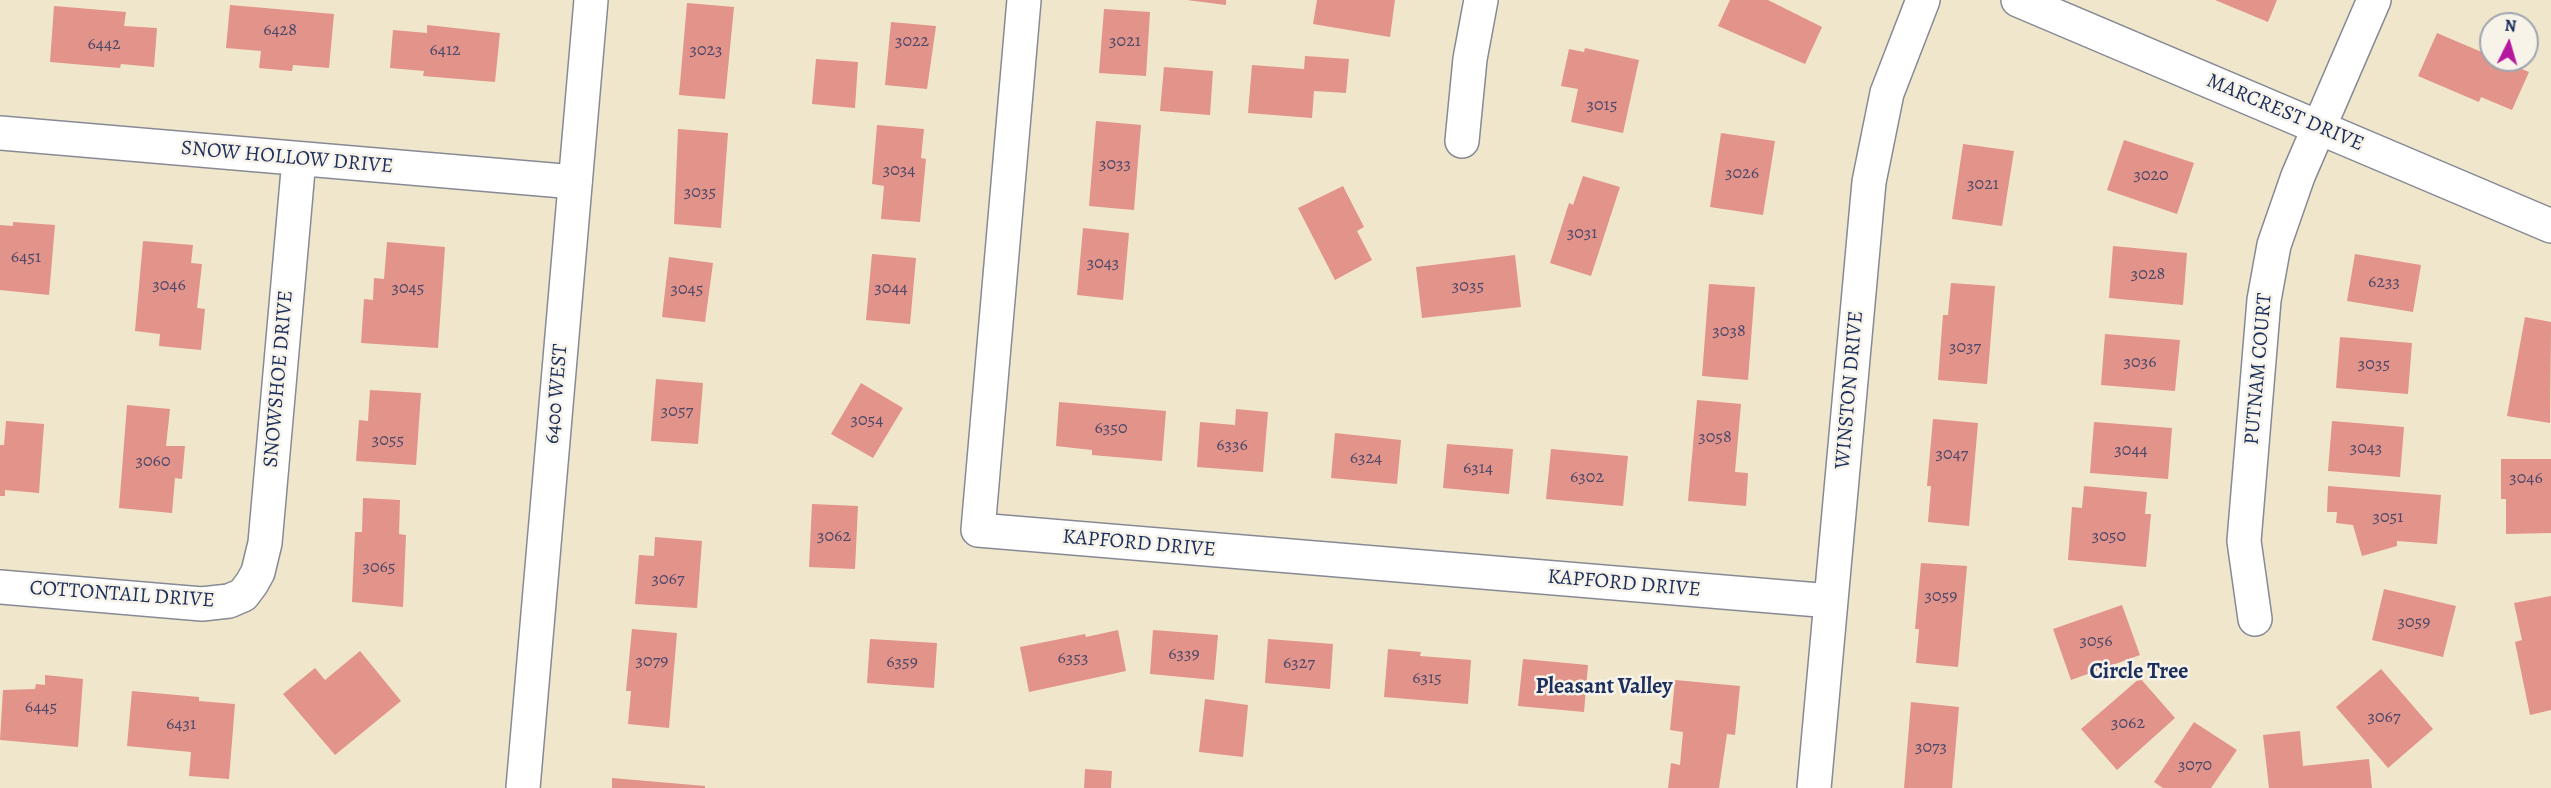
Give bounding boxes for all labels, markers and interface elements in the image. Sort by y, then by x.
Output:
north arrow [2479,12,2539,72]
text: N [2504,15,2517,38]
house number: 6428 [263,20,297,42]
house number: 3022 [895,31,929,53]
house number: 3021 [1109,31,1141,53]
house number: 6442 [87,34,121,56]
house number: 6412 [429,40,461,62]
house number: 3023 [689,40,723,62]
street label: MARCREST DRIVE [2203,69,2367,157]
house number: 3015 [1587,95,1617,117]
street label: SNOW HOLLOW DRIVE [180,136,394,180]
house number: 3033 [1099,154,1131,176]
house number: 3034 [883,160,915,182]
house number: 3026 [1725,163,1759,185]
house number: 3020 [2133,165,2169,187]
house number: 3021 [1967,174,1999,196]
house number: 3035 [684,182,716,204]
house number: 3031 [1567,223,1597,245]
house number: 6451 [11,247,41,269]
house number: 3043 [1087,253,1119,275]
house number: 3028 [2131,264,2165,286]
house number: 6233 [2368,272,2400,294]
house number: 3046 [152,275,186,297]
house number: 3035 [1452,276,1484,298]
house number: 3045 [392,278,424,300]
house number: 3044 [874,278,908,300]
house number: 3045 [671,279,703,301]
street label: SNOWSHOE DRIVE [259,289,299,469]
street label: PUTNAM COURT [2240,292,2278,446]
street label: WINSTON DRIVE [1831,310,1869,470]
house number: 3038 [1712,321,1746,343]
house number: 3037 [1949,337,1981,359]
street label: 6400 WEST [540,343,574,445]
house number: 3036 [2124,352,2156,374]
house number: 3035 [2358,354,2390,376]
house number: 3057 [661,401,693,423]
house number: 3054 [851,410,883,432]
house number: 6350 [1094,418,1128,440]
house number: 3058 [1698,427,1732,449]
house number: 3055 [372,430,404,452]
house number: 6336 [1216,435,1248,457]
house number: 3043 [2350,438,2382,460]
house number: 3044 [2114,440,2148,462]
house number: 3047 [1936,444,1968,466]
house number: 6324 [1350,448,1382,470]
house number: 3060 [136,451,170,473]
house number: 6314 [1463,458,1493,480]
house number: 6302 [1570,467,1604,489]
house number: 3046 [2509,468,2543,490]
house number: 3051 [2373,507,2403,529]
street label: KAPFORD DRIVE [1061,525,1217,563]
house number: 3062 [817,526,851,548]
house number: 3050 [2092,526,2126,548]
house number: 3065 [362,557,396,579]
street label: KAPFORD DRIVE [1546,565,1702,603]
house number: 3067 [652,569,684,591]
street label: COTTONTAIL DRIVE [29,576,215,614]
house number: 3059 [1924,586,1958,608]
house number: 3059 [2397,612,2431,634]
house number: 3056 [2079,631,2113,653]
house number: 6339 [1168,644,1200,666]
house number: 6353 [1057,648,1089,670]
house number: 3079 [636,651,668,673]
house number: 6359 [886,652,918,674]
house number: 6327 [1283,653,1315,675]
district label: Circle Tree [2090,660,2188,686]
house number: 6315 [1412,668,1442,690]
district label: Pleasant Valley [1535,675,1673,701]
house number: 6445 [25,697,57,719]
house number: 3067 [2368,707,2400,729]
house number: 3062 [2111,713,2145,735]
house number: 6431 [166,714,196,736]
house number: 3073 [1915,737,1947,759]
house number: 3070 [2178,755,2212,777]

